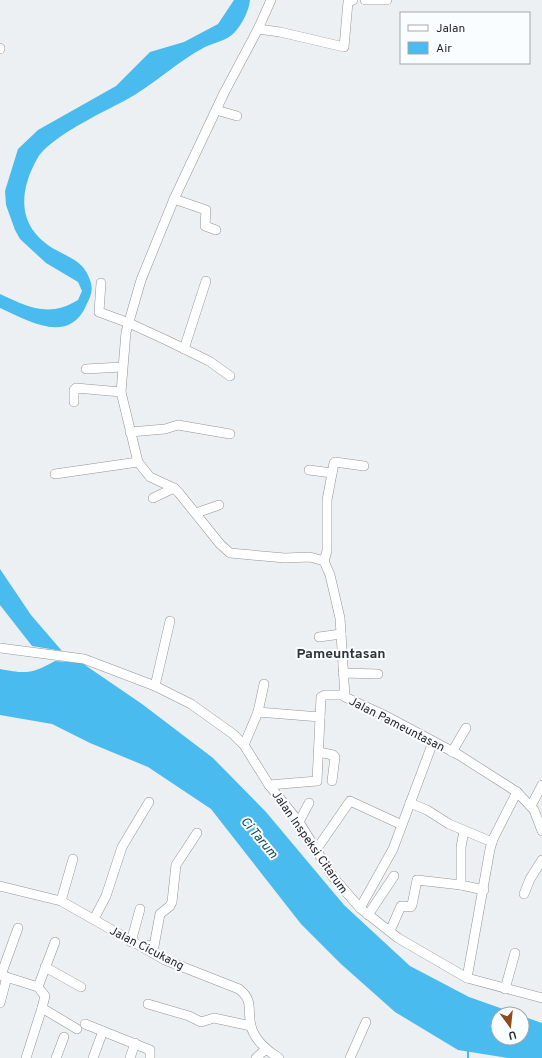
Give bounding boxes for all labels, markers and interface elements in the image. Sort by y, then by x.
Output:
legend [400,12,530,64]
text: Jalan [436,21,465,37]
text: Air [436,41,452,57]
district label: Pameuntasan [296,646,386,663]
street label: Jalan Pameuntasan [346,694,447,756]
street label: Jalan Inspeksi Citarum [268,788,351,897]
water label: Ci Tarum [236,814,281,863]
street label: Jalan Cicukang [107,923,187,975]
north arrow [490,1006,530,1046]
text: U [507,1027,518,1042]

